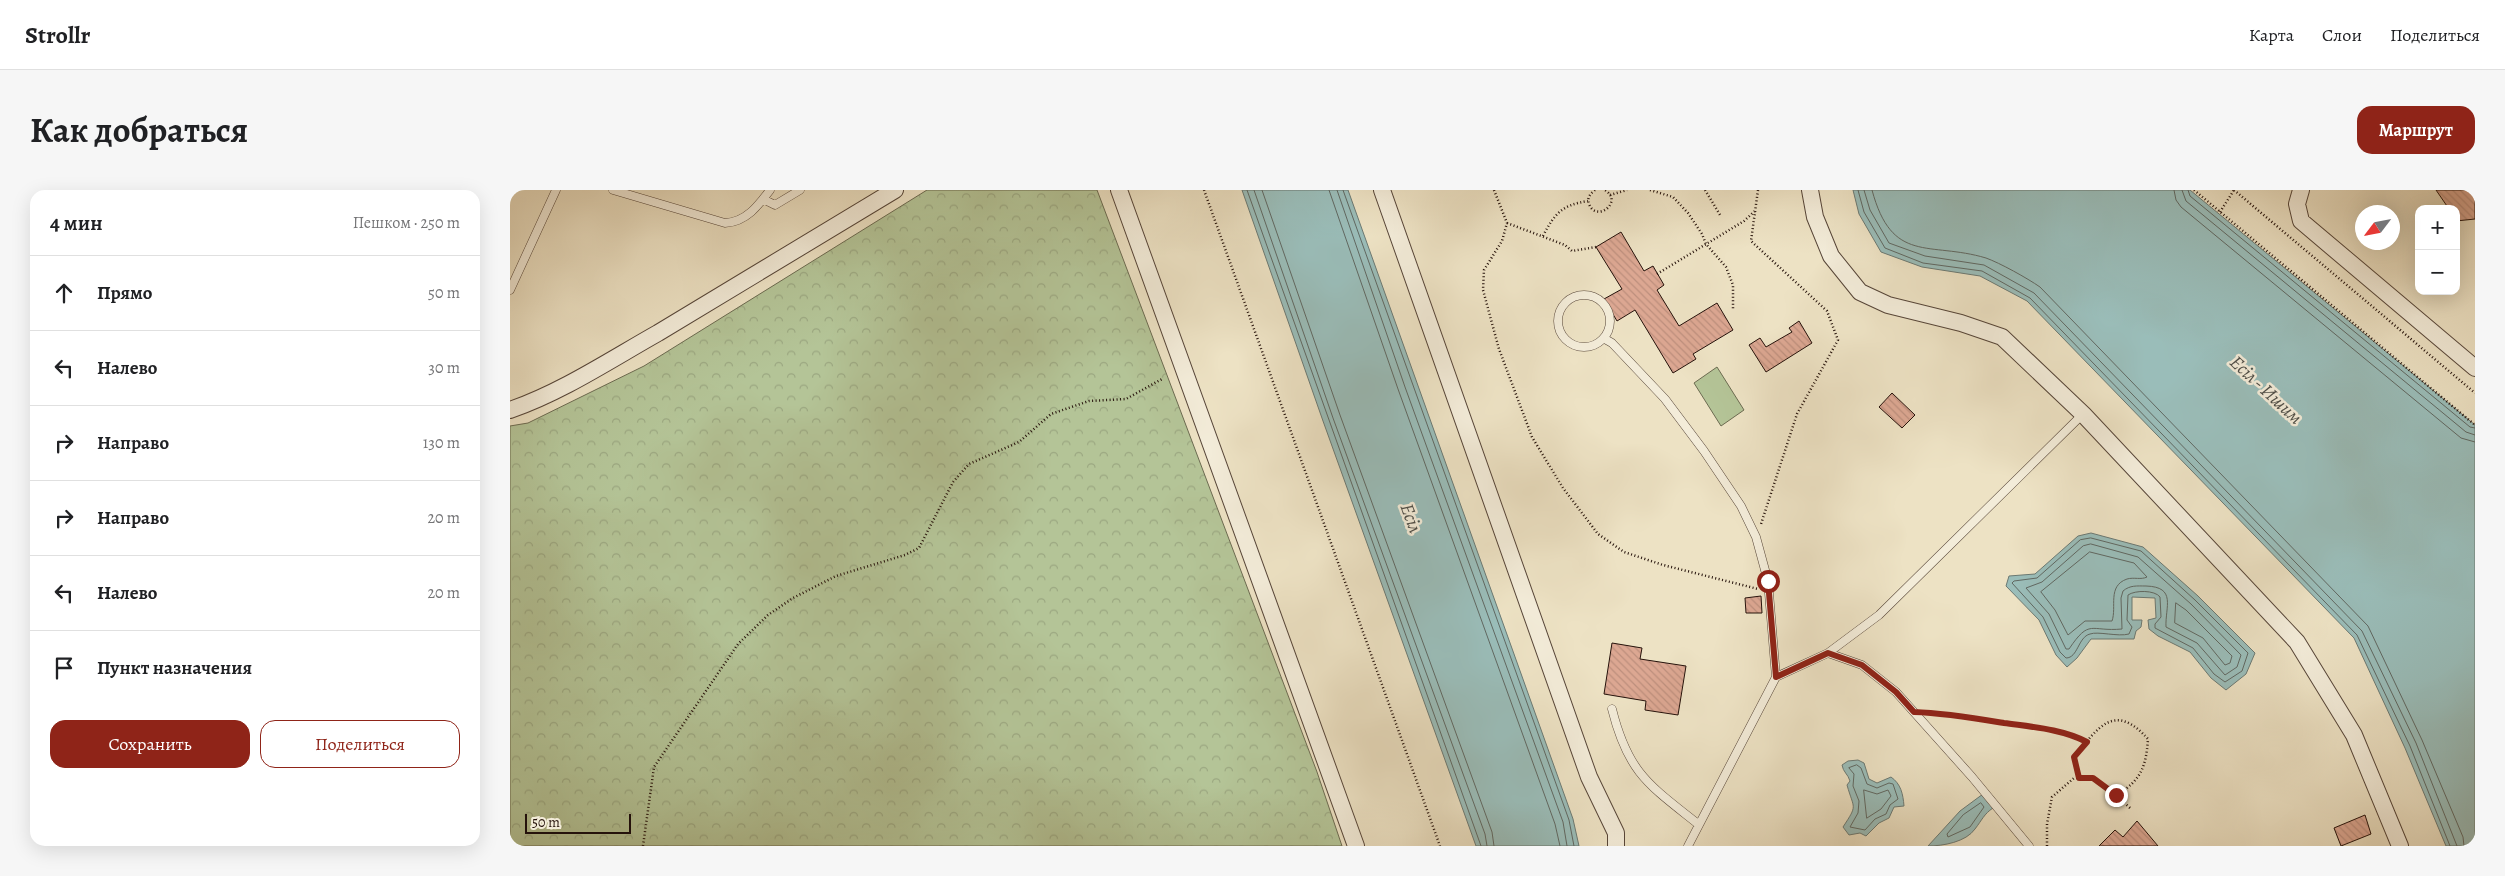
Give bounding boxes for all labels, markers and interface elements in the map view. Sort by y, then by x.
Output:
text: Strollr [25,19,90,51]
text: Карта [2249,23,2294,47]
text: Слои [2322,23,2362,47]
text: Поделиться [2390,23,2480,47]
text: Как добраться [30,106,248,154]
button: Маршрут [2357,106,2475,154]
north arrow [2355,205,2400,250]
map controls [2415,205,2460,295]
button: + [2415,205,2460,250]
text: 4 мин [50,209,103,237]
text: Пешком · 250 m [353,212,460,234]
button: − [2415,250,2460,295]
icon: ahead [50,279,78,307]
text: Прямо [97,280,152,306]
text: 50 m [428,282,460,304]
water label: Есіл - Ишим [2224,350,2308,431]
icon: left [50,354,78,382]
text: Налево [97,355,157,381]
text: 30 m [428,357,460,379]
icon: right [50,429,78,457]
text: Направо [97,430,169,456]
text: 130 m [423,432,460,454]
water label: Есіл [1394,500,1428,537]
icon: right [50,504,78,532]
text: Направо [97,505,169,531]
text: 20 m [427,507,460,529]
route start [1757,570,1780,593]
icon: left [50,579,78,607]
text: Налево [97,580,157,606]
text: 20 m [427,582,460,604]
icon: arrive [50,654,78,682]
text: Пункт назначения [97,655,252,681]
button: Сохранить [50,720,250,768]
button: Поделиться [260,720,460,768]
route end [2105,784,2128,807]
scale bar [525,811,631,834]
text: 50 m [532,813,560,832]

